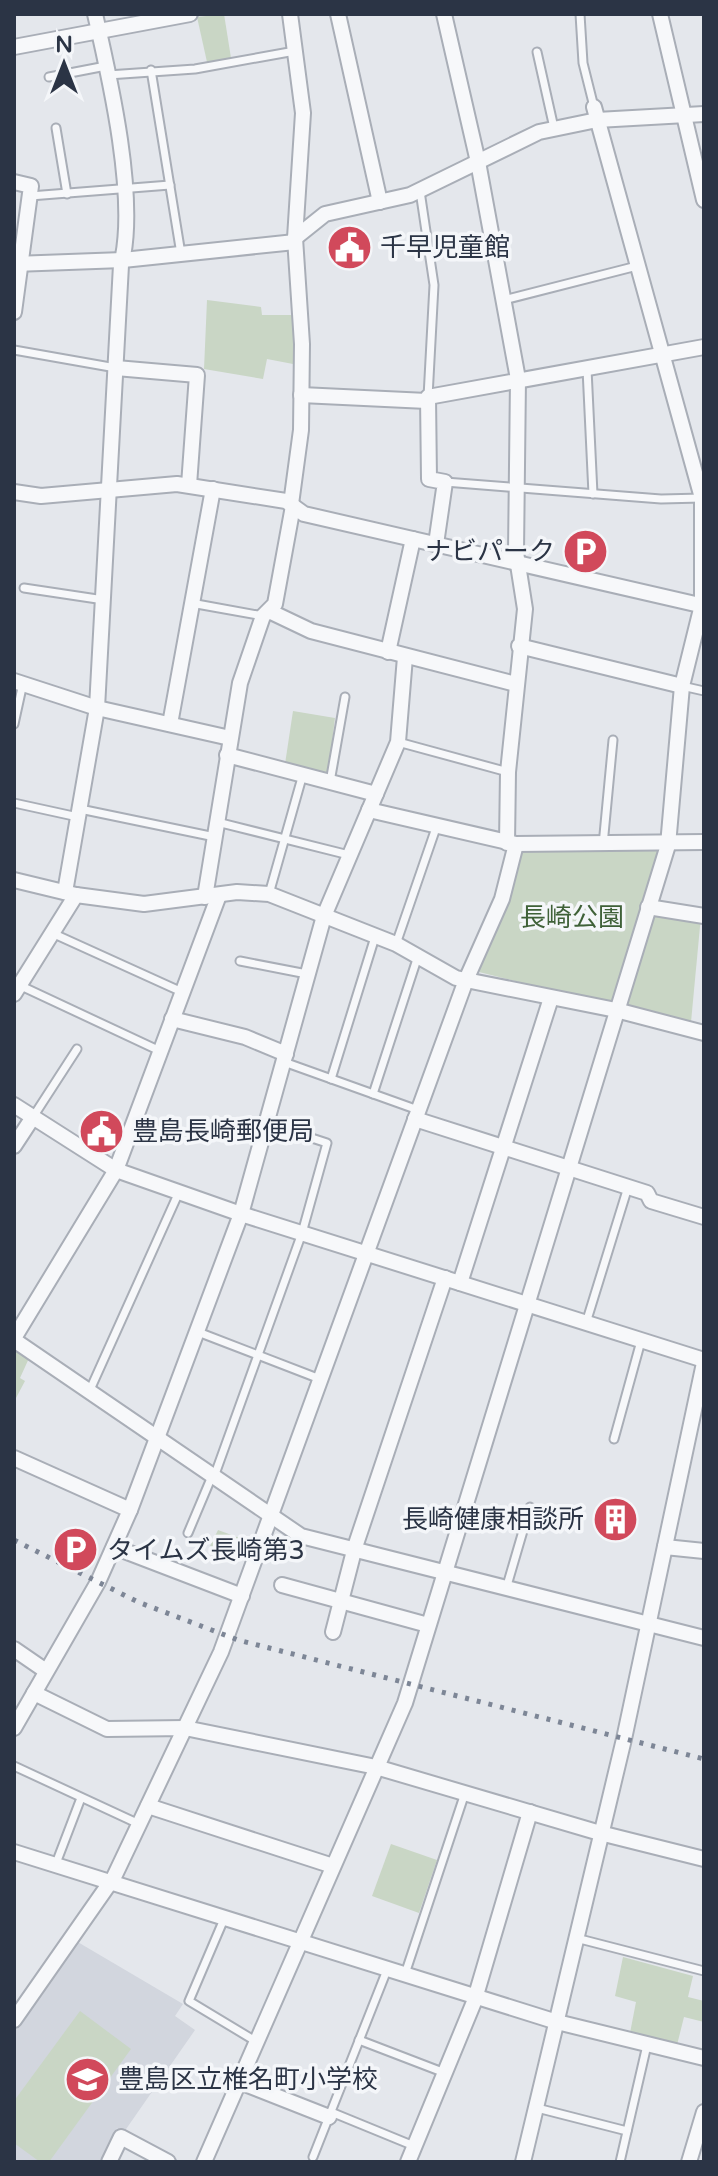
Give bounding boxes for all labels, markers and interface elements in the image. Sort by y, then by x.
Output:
north arrow [24,24,104,104]
text: N [55,32,73,58]
public building icon: 千早児童館 [325,223,373,271]
place label: 千早児童館 [380,232,510,263]
parking icon: ナビパーク [562,527,610,575]
place label: ナビパーク [425,536,555,567]
park label: 長崎公園 [520,902,624,933]
public building icon: 豊島長崎郵便局 [77,1107,125,1155]
place label: 豊島長崎郵便局 [132,1116,314,1147]
building icon: 長崎健康相談所 [591,1495,639,1543]
place label: 長崎健康相談所 [402,1504,584,1535]
parking icon: タイムズ長崎第3 [52,1526,100,1574]
place label: タイムズ長崎第3 [107,1535,305,1566]
school or university icon: 豊島区立椎名町小学校 [63,2055,111,2103]
place label: 豊島区立椎名町小学校 [118,2064,378,2095]

